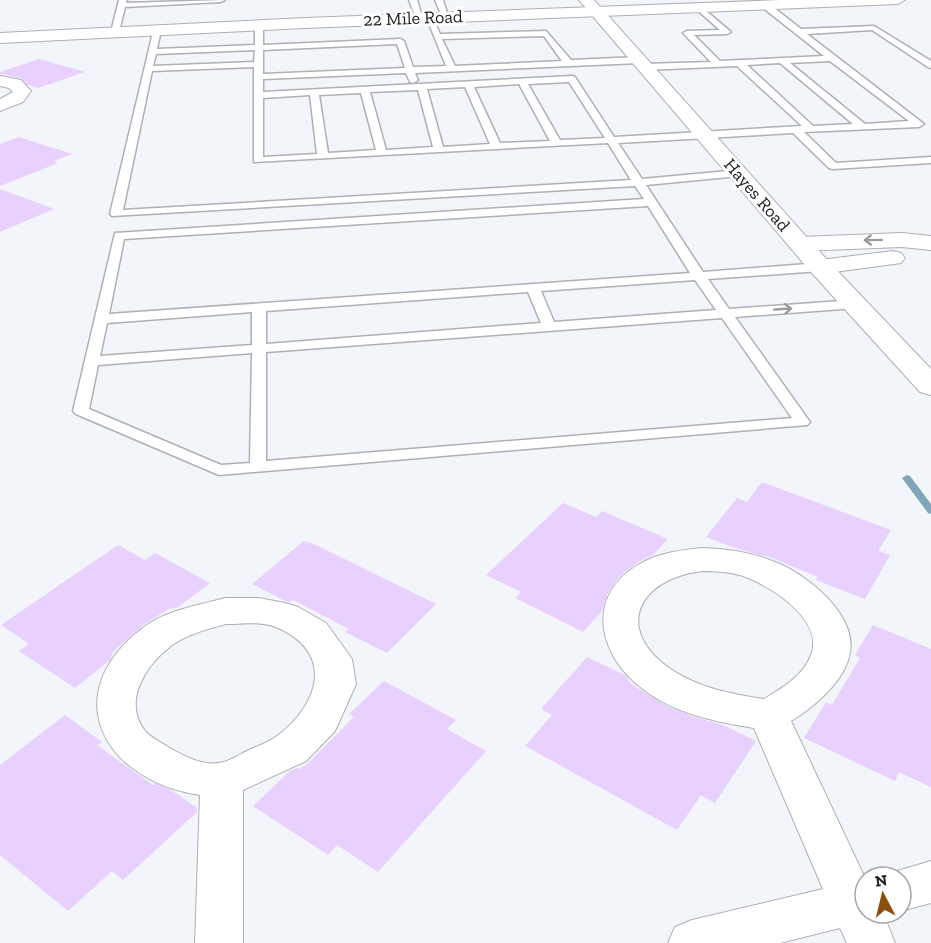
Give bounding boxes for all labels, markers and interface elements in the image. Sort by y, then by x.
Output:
street label: 22 Mile Road [363,5,463,31]
street label: Hayes Road [719,154,795,236]
one-way arrow [863,234,883,246]
one-way arrow [773,303,793,314]
north arrow [853,865,913,925]
text: N [874,870,888,891]

